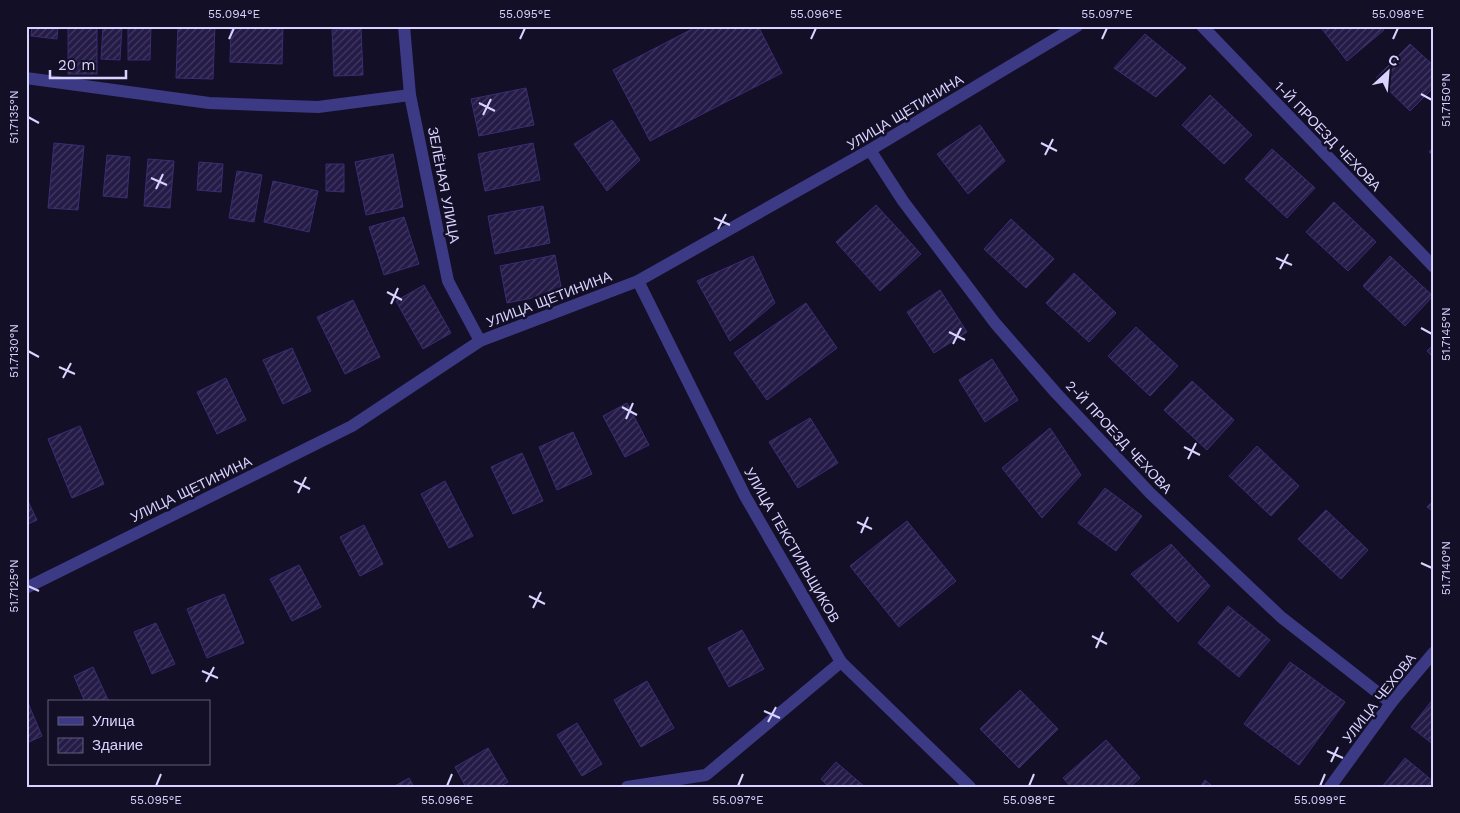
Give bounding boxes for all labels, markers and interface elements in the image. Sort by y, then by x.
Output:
text: 55.094°E [208,7,260,21]
text: 55.095°E [499,7,551,21]
text: 55.096°E [790,7,842,21]
text: 55.097°E [1081,7,1133,21]
text: 55.098°E [1372,7,1424,21]
scale bar [50,48,126,80]
north arrow [1362,48,1412,98]
text: С [1386,51,1402,70]
text: 20 m [58,56,96,74]
street label: УЛИЦА ЩЕТИНИНА [844,71,967,153]
text: 51.7150°N [1439,73,1453,127]
street label: 1-Й ПРОЕЗД ЧЕХОВА [1272,77,1386,194]
text: 51.7135°N [7,90,21,144]
street label: ЗЕЛЁНАЯ УЛИЦА [425,126,463,245]
street label: УЛИЦА ЩЕТИНИНА [484,267,614,330]
text: 51.7145°N [1439,307,1453,361]
text: 51.7130°N [7,324,21,378]
street label: 2-Й ПРОЕЗД ЧЕХОВА [1063,377,1177,497]
street label: УЛИЦА ЩЕТИНИНА [128,452,255,525]
street label: УЛИЦА ТЕКСТИЛЬЩИКОВ [741,465,843,625]
text: 51.7140°N [1439,541,1453,595]
text: 51.7125°N [7,559,21,613]
street label: УЛИЦА ЧЕХОВА [1339,650,1419,746]
legend [48,700,210,766]
text: Улица [92,712,135,730]
text: Здание [92,736,143,754]
text: 55.095°E [130,793,182,807]
text: 55.096°E [421,793,473,807]
text: 55.097°E [712,793,764,807]
text: 55.098°E [1003,793,1055,807]
text: 55.099°E [1294,793,1347,807]

